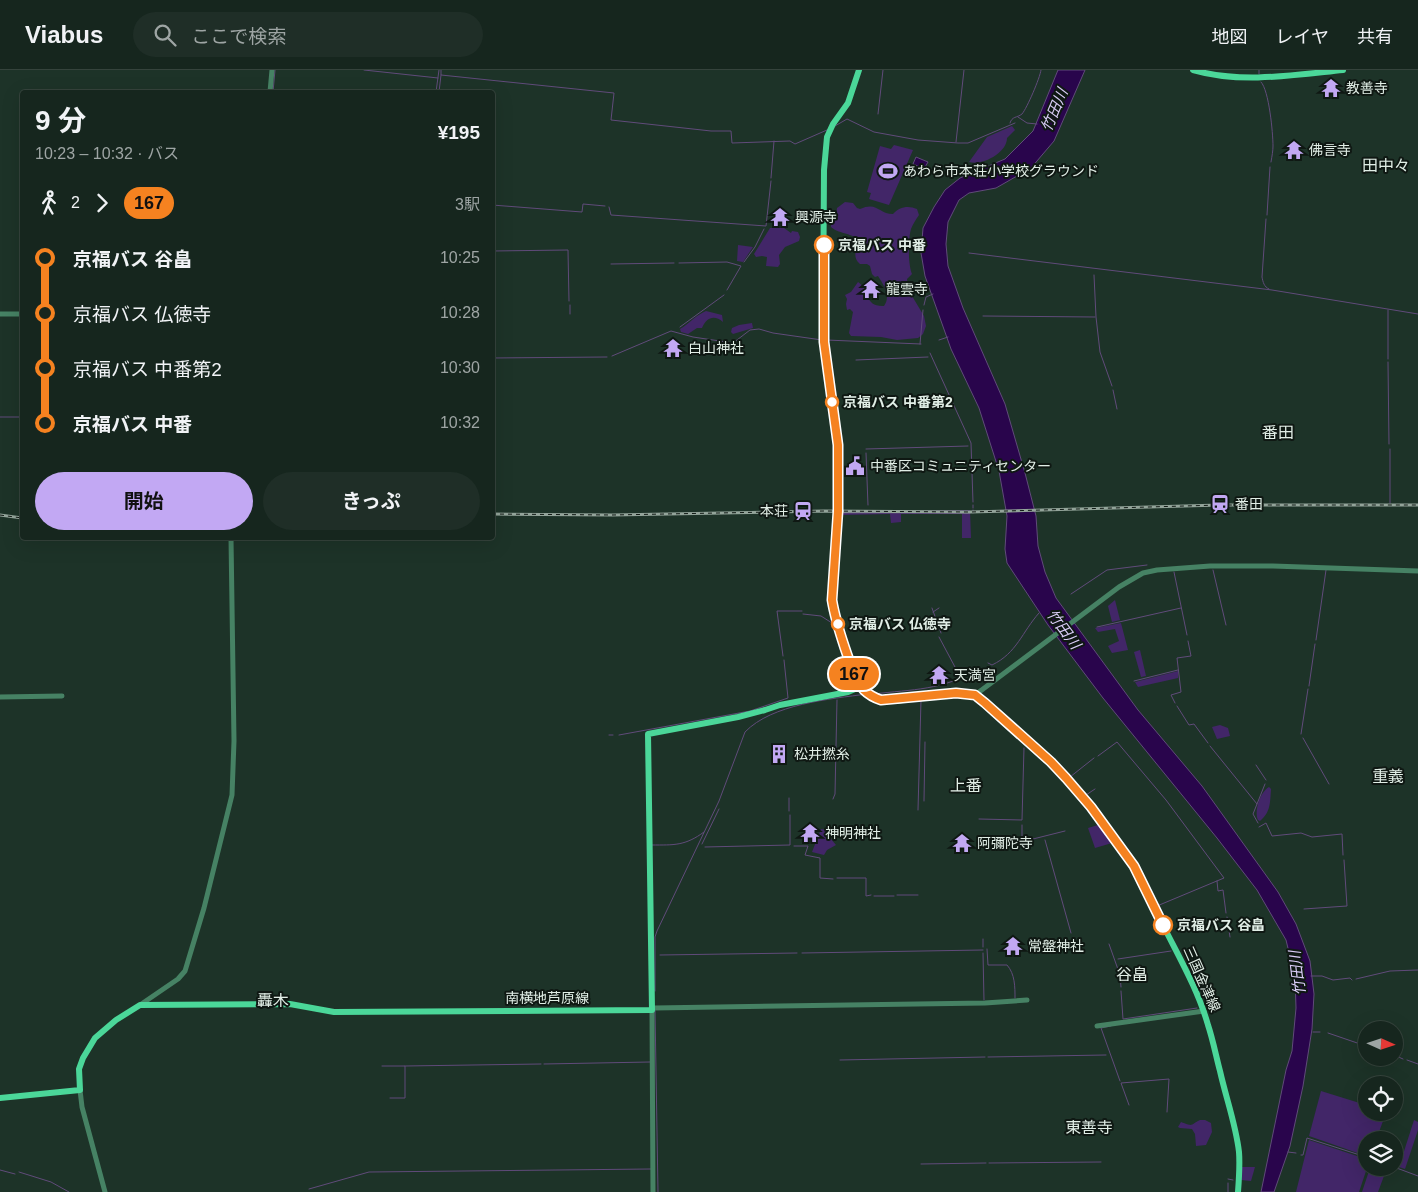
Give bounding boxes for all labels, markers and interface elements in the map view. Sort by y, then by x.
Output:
search box [133,12,483,57]
text: Viabus [25,21,103,48]
icon: search [151,21,179,49]
text: ここで検索 [191,26,286,47]
text: 地図 [1212,27,1248,47]
text: レイヤ [1276,27,1329,47]
text: 共有 [1357,27,1393,47]
temple icon: 教善寺 [1320,77,1342,99]
place label: 教善寺 [1346,80,1388,96]
water label: 竹田川 [1037,84,1071,134]
text: 9 分 [35,105,86,136]
text: ¥195 [438,122,480,143]
temple icon: 佛言寺 [1283,139,1305,161]
place label: 佛言寺 [1309,142,1351,158]
text: 10:23 – 10:32 · バス [35,145,179,162]
district label: 田中々 [1362,157,1410,174]
sports icon: あわら市本荘小学校グラウンド [877,160,899,182]
place label: あわら市本荘小学校グラウンド [903,163,1099,179]
icon: walk [35,189,63,217]
icon: forward [88,189,116,217]
text: 167 [134,193,164,213]
text: 2 [71,194,80,211]
text: 3駅 [455,196,480,213]
temple icon: 興源寺 [769,206,791,228]
place label: 興源寺 [795,209,837,225]
marker: 京福バス 中番 [814,235,834,255]
place label: 京福バス 中番 [838,237,926,253]
text: 京福バス 谷畠 [73,249,192,270]
text: 10:25 [440,249,480,266]
temple icon: 龍雲寺 [860,278,882,300]
place label: 龍雲寺 [886,281,928,297]
text: 京福バス 仏徳寺 [73,304,211,325]
text: 10:28 [440,304,480,321]
temple icon: 白山神社 [662,337,684,359]
place label: 白山神社 [688,340,744,356]
text: 京福バス 中番第2 [73,359,222,380]
text: 10:30 [440,359,480,376]
place label: 京福バス 中番第2 [843,394,953,410]
marker: 京福バス 中番第2 [825,395,839,409]
text: 京福バス 中番 [73,414,192,435]
text: 10:32 [440,414,480,431]
district label: 番田 [1262,424,1294,441]
public building icon: 中番区コミュニティセンター [844,455,866,477]
place label: 中番区コミュニティセンター [870,458,1051,474]
button: 開始 [35,472,253,530]
button: きっぷ [263,472,480,530]
station icon: 番田 [1209,493,1231,515]
place label: 番田 [1235,496,1263,512]
station icon: 本荘 [792,500,814,522]
place label: 本荘 [760,503,788,519]
water label: 竹田川 [1044,606,1086,654]
place label: 京福バス 仏徳寺 [849,616,951,632]
marker: 京福バス 仏徳寺 [831,617,845,631]
line badge: 167 [825,658,883,690]
text: 167 [839,664,869,684]
temple icon: 天満宮 [928,664,950,686]
place label: 天満宮 [954,667,996,683]
building icon: 松井撚糸 [768,743,790,765]
place label: 松井撚糸 [794,746,850,762]
district label: 重義 [1372,768,1404,785]
district label: 上番 [950,777,982,794]
temple icon: 神明神社 [799,822,821,844]
place label: 神明神社 [825,825,881,841]
temple icon: 阿彌陀寺 [951,832,973,854]
place label: 阿彌陀寺 [977,835,1033,851]
marker: 京福バス 谷畠 [1153,915,1173,935]
place label: 京福バス 谷畠 [1177,917,1265,933]
temple icon: 常盤神社 [1002,935,1024,957]
place label: 常盤神社 [1028,938,1084,954]
street label: 三国金津線 [1180,944,1224,1014]
water label: 竹田川 [1286,948,1308,996]
district label: 谷畠 [1116,966,1148,983]
street label: 南横地芦原線 [505,990,589,1006]
district label: 轟木 [257,992,289,1009]
north arrow [1358,1021,1402,1066]
map controls [1358,1021,1403,1176]
button: locate [1358,1076,1403,1121]
district label: 東善寺 [1065,1119,1113,1136]
button: layers [1358,1131,1403,1176]

